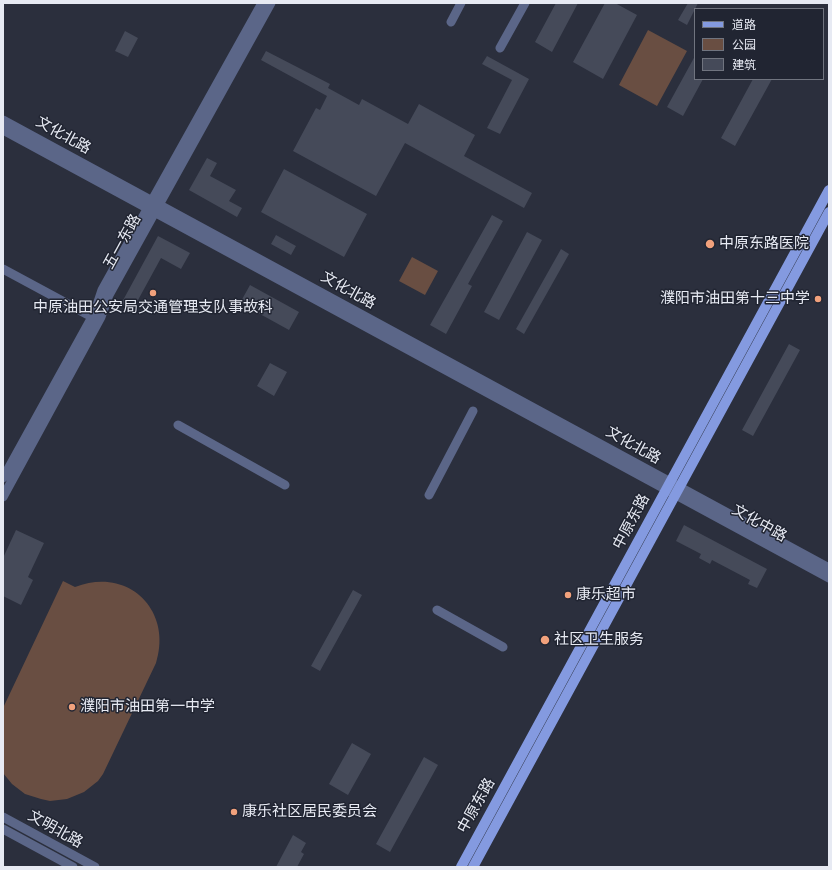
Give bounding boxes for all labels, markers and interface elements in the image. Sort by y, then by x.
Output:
legend [694,8,824,80]
text: 道路 [732,16,756,34]
text: 公园 [732,36,756,54]
text: 建筑 [732,56,756,74]
street label: 文化北路 [32,114,94,158]
street label: 五一东路 [101,211,145,273]
place label: 中原东路医院 [719,235,809,253]
marker: 中原东路医院 [704,238,716,250]
street label: 文化北路 [317,269,379,313]
marker: 中原油田公安局交通管理支队事故科 [148,288,158,298]
place label: 濮阳市油田第十三中学 [660,290,810,308]
marker: 濮阳市油田第十三中学 [813,294,823,304]
place label: 中原油田公安局交通管理支队事故科 [33,299,273,317]
street label: 文化北路 [602,424,664,468]
street label: 中原东路 [610,491,654,553]
street label: 文化中路 [728,502,790,546]
place label: 康乐超市 [576,586,636,604]
marker: 康乐超市 [563,590,573,600]
place label: 社区卫生服务 [554,631,644,649]
marker: 社区卫生服务 [539,634,551,646]
place label: 濮阳市油田第一中学 [80,698,215,716]
marker: 濮阳市油田第一中学 [67,702,77,712]
street label: 中原东路 [455,775,499,837]
place label: 康乐社区居民委员会 [242,803,377,821]
marker: 康乐社区居民委员会 [229,807,239,817]
street label: 文明北路 [24,808,86,852]

